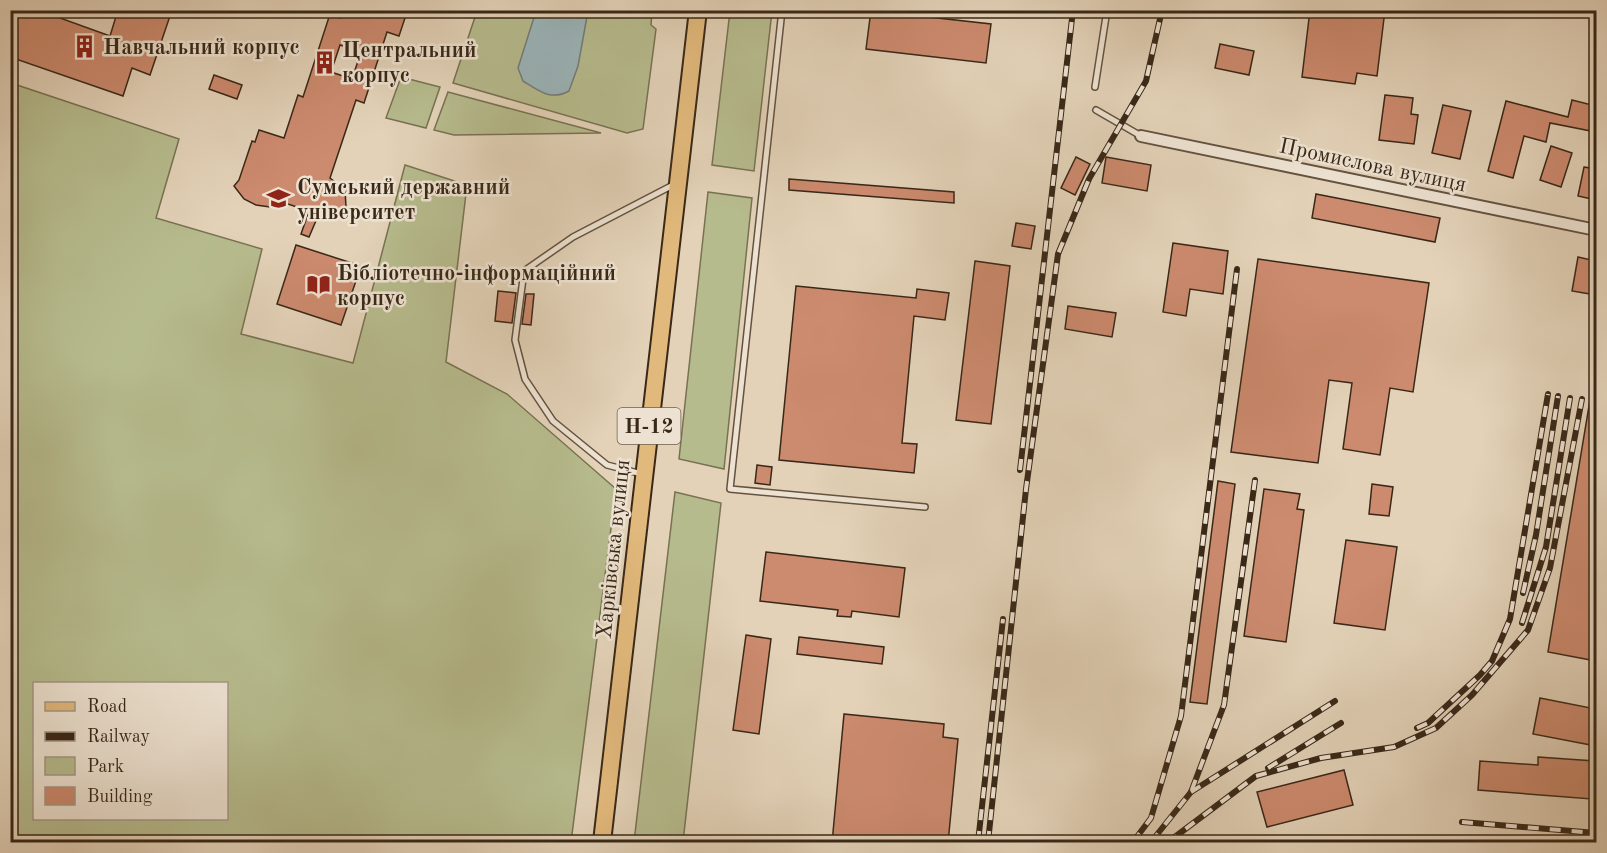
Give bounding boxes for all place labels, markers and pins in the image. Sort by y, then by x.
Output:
building icon: Навчальний корпус [72,33,98,59]
place label: Навчальний корпус [103,37,300,59]
place label: Центральний корпус [342,40,477,87]
building icon: Центральний корпус [311,49,337,75]
place label: Сумський державний університет [297,177,510,224]
school or university icon: Сумський державний університет [266,186,292,212]
place label: Бібліотечно-інформаційний корпус [337,263,616,310]
library icon: Бібліотечно-інформаційний корпус [306,272,332,298]

